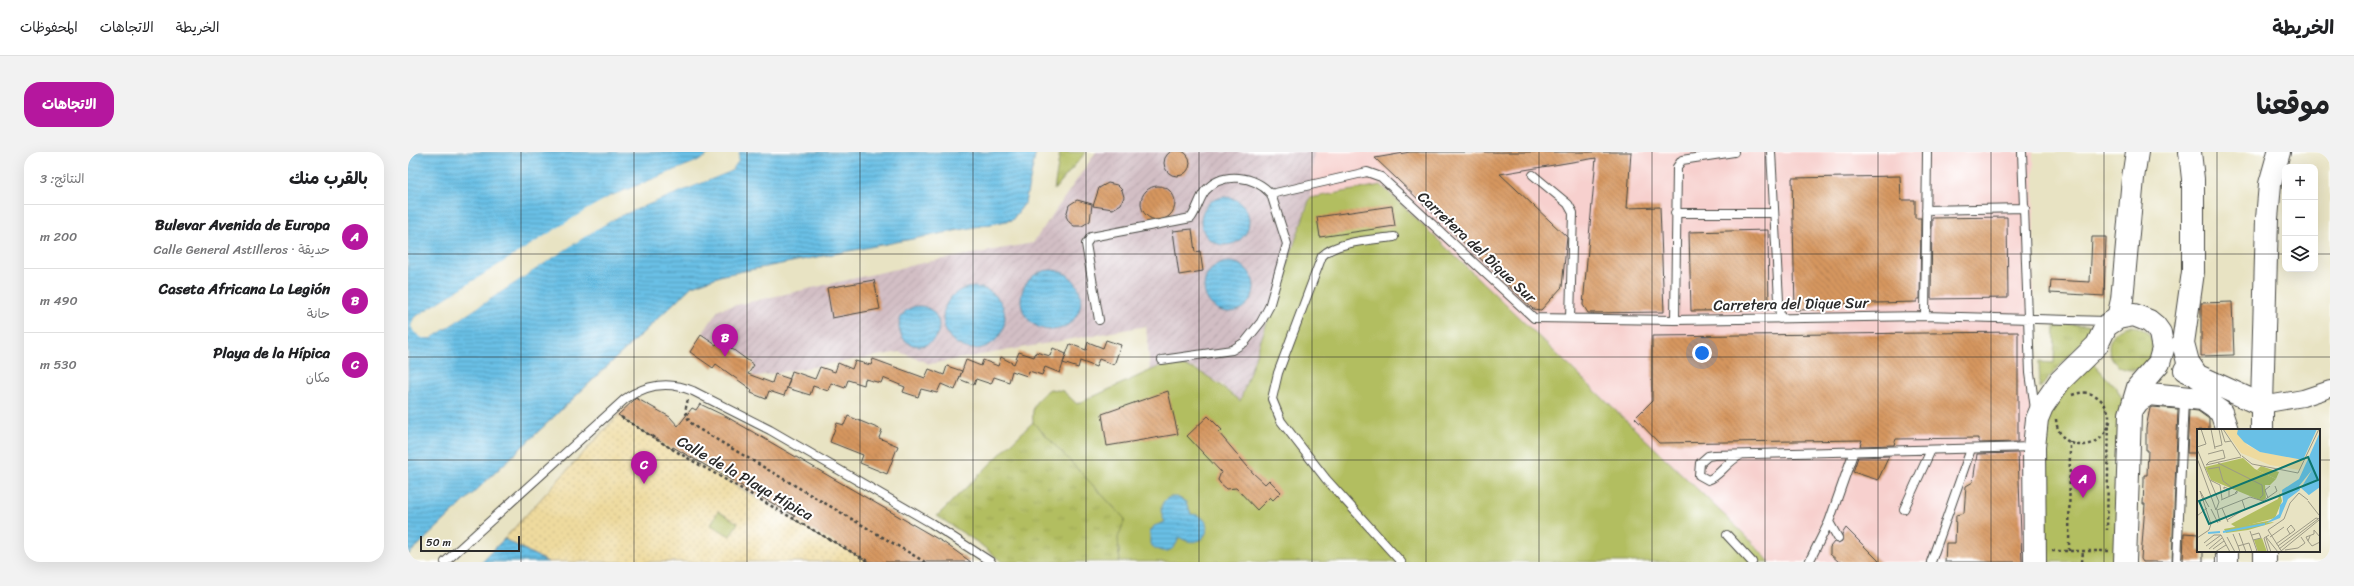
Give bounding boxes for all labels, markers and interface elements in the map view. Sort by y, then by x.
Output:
text: الخريطة [2272,11,2334,44]
text: المحفوظات [20,15,78,40]
text: الاتجاهات [100,15,154,40]
text: الخريطة [176,15,219,40]
text: موقعنا [2256,80,2330,129]
button: الاتجاهات [24,82,114,127]
text: بالقرب منك [289,163,368,193]
map controls [2282,164,2318,272]
button: + [2282,164,2318,200]
text: النتائج: 3 [40,167,84,190]
street label: Carretera del Dique Sur [1411,185,1543,310]
button: − [2282,200,2318,236]
text: Bulevar Avenida de Europa [155,212,330,238]
text: 200 m [40,225,77,248]
text: A [351,225,359,248]
button: layers [2282,236,2318,272]
text: حديقة · Calle General Astilleros [154,238,330,261]
text: Caseta Africana La Legión [159,276,330,302]
text: 490 m [40,289,78,312]
text: B [351,289,359,312]
street label: Carretera del Dique Sur [1713,290,1870,318]
text: حانة [307,302,330,325]
pin: B [712,324,738,357]
text: Playa de la Hípica [213,340,330,366]
your location [1692,343,1712,363]
text: 530 m [40,353,77,376]
text: C [351,353,359,376]
text: مكان [306,366,330,389]
street label: Calle de la Playa Hípica [672,428,818,528]
inset map [2197,429,2320,552]
pin: C [631,451,657,484]
pin: A [2070,465,2096,498]
text: 50 m [426,533,451,552]
scale bar [420,534,520,553]

